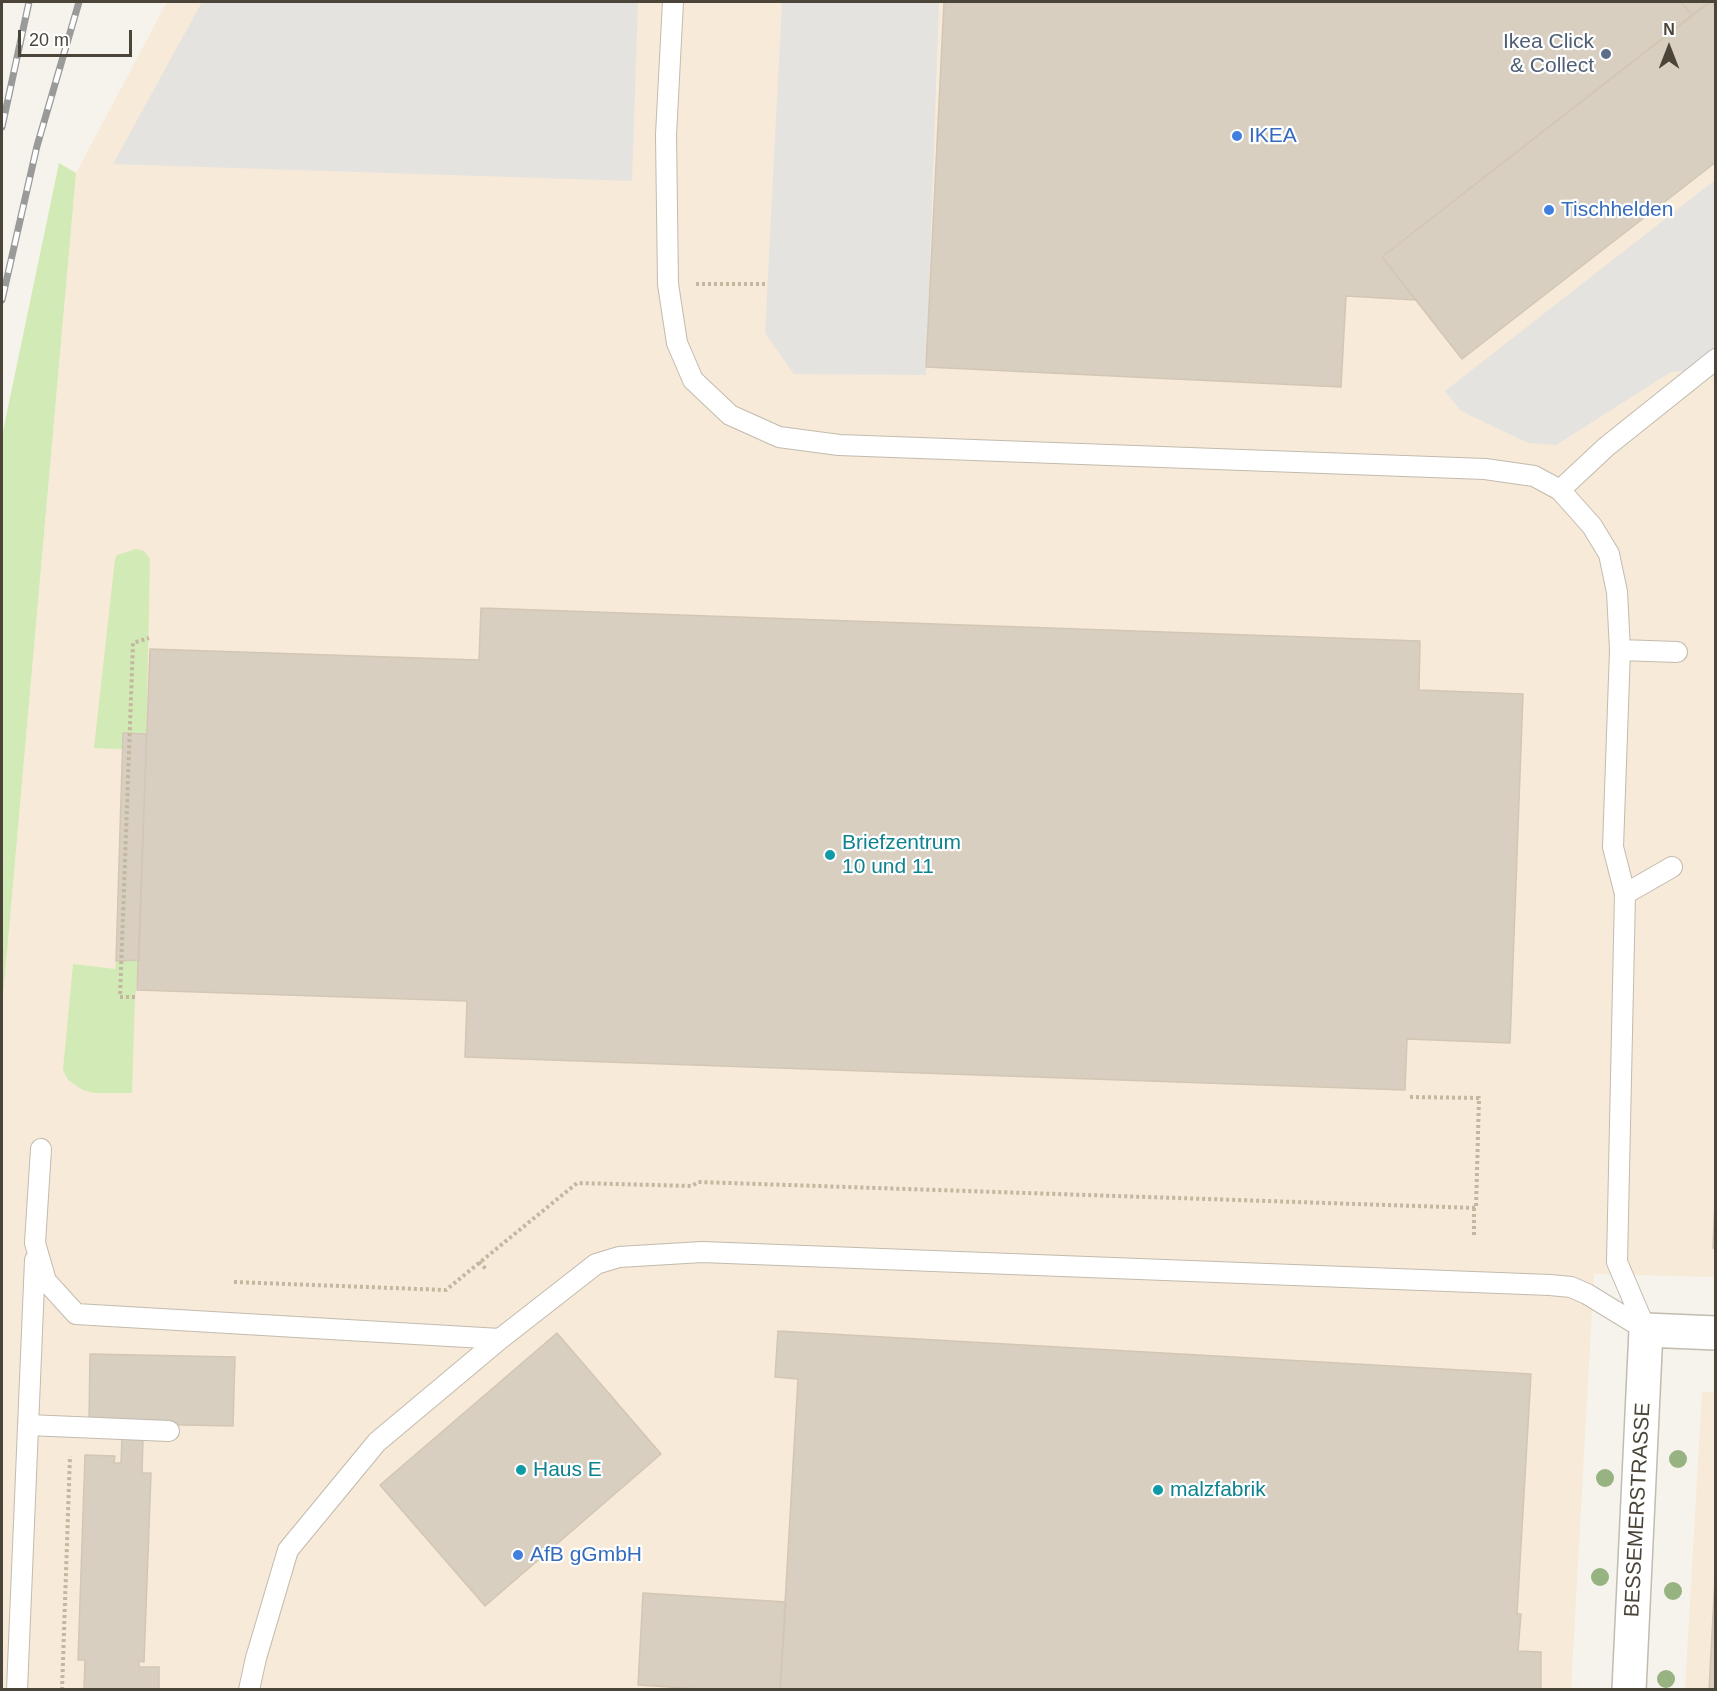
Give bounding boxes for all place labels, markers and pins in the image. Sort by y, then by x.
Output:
place label: Ikea Click & Collect [1503,29,1594,79]
marker: Ikea Click & Collect [1599,47,1613,61]
place label: IKEA [1249,123,1297,149]
marker: IKEA [1230,129,1244,143]
place label: Tischhelden [1561,197,1673,223]
marker: Tischhelden [1542,203,1556,217]
place label: Briefzentrum 10 und 11 [842,830,961,880]
marker: Briefzentrum 10 und 11 [823,848,837,862]
place label: Haus E [533,1457,602,1483]
marker: Haus E [514,1463,528,1477]
place label: malzfabrik [1170,1477,1266,1503]
marker: malzfabrik [1151,1483,1165,1497]
place label: AfB gGmbH [530,1542,642,1568]
marker: AfB gGmbH [511,1548,525,1562]

